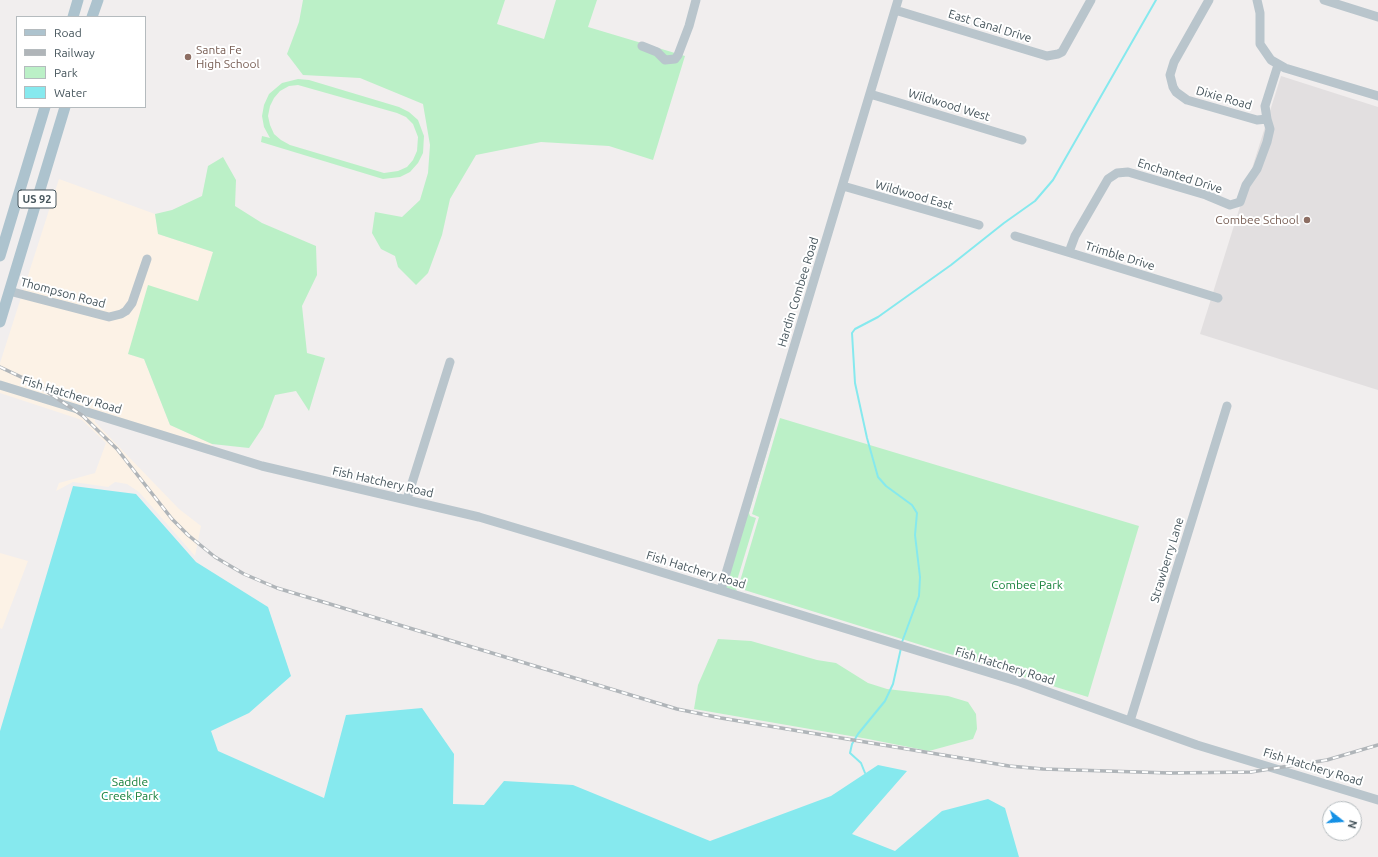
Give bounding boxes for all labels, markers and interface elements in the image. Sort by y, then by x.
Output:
street label: East Canal Drive [947,6,1033,46]
legend [16,16,146,108]
text: Road [54,26,82,39]
place label: Santa Fe High School [196,43,260,71]
text: Railway [54,46,95,59]
marker: Santa Fe High School [183,52,193,62]
text: Park [54,66,78,79]
street label: Dixie Road [1194,83,1254,113]
text: Water [54,86,87,99]
street label: Wildwood West [906,86,992,124]
street label: Enchanted Drive [1136,155,1224,197]
street label: Wildwood East [873,177,955,213]
road number: US 92 [18,190,56,208]
place label: Combee School [1215,213,1299,227]
marker: Combee School [1302,215,1312,225]
street label: Hardin Combee Road [774,235,822,349]
street label: Trimble Drive [1083,239,1157,273]
street label: Thompson Road [19,275,107,311]
street label: Fish Hatchery Road [20,373,124,417]
street label: Fish Hatchery Road [331,463,435,501]
street label: Strawberry Lane [1147,516,1187,604]
street label: Fish Hatchery Road [644,548,748,592]
park label: Combee Park [991,578,1063,592]
street label: Fish Hatchery Road [953,644,1057,688]
street label: Fish Hatchery Road [1261,745,1365,789]
park label: Saddle Creek Park [101,775,159,803]
north arrow [1322,801,1362,841]
text: N [1346,819,1359,830]

